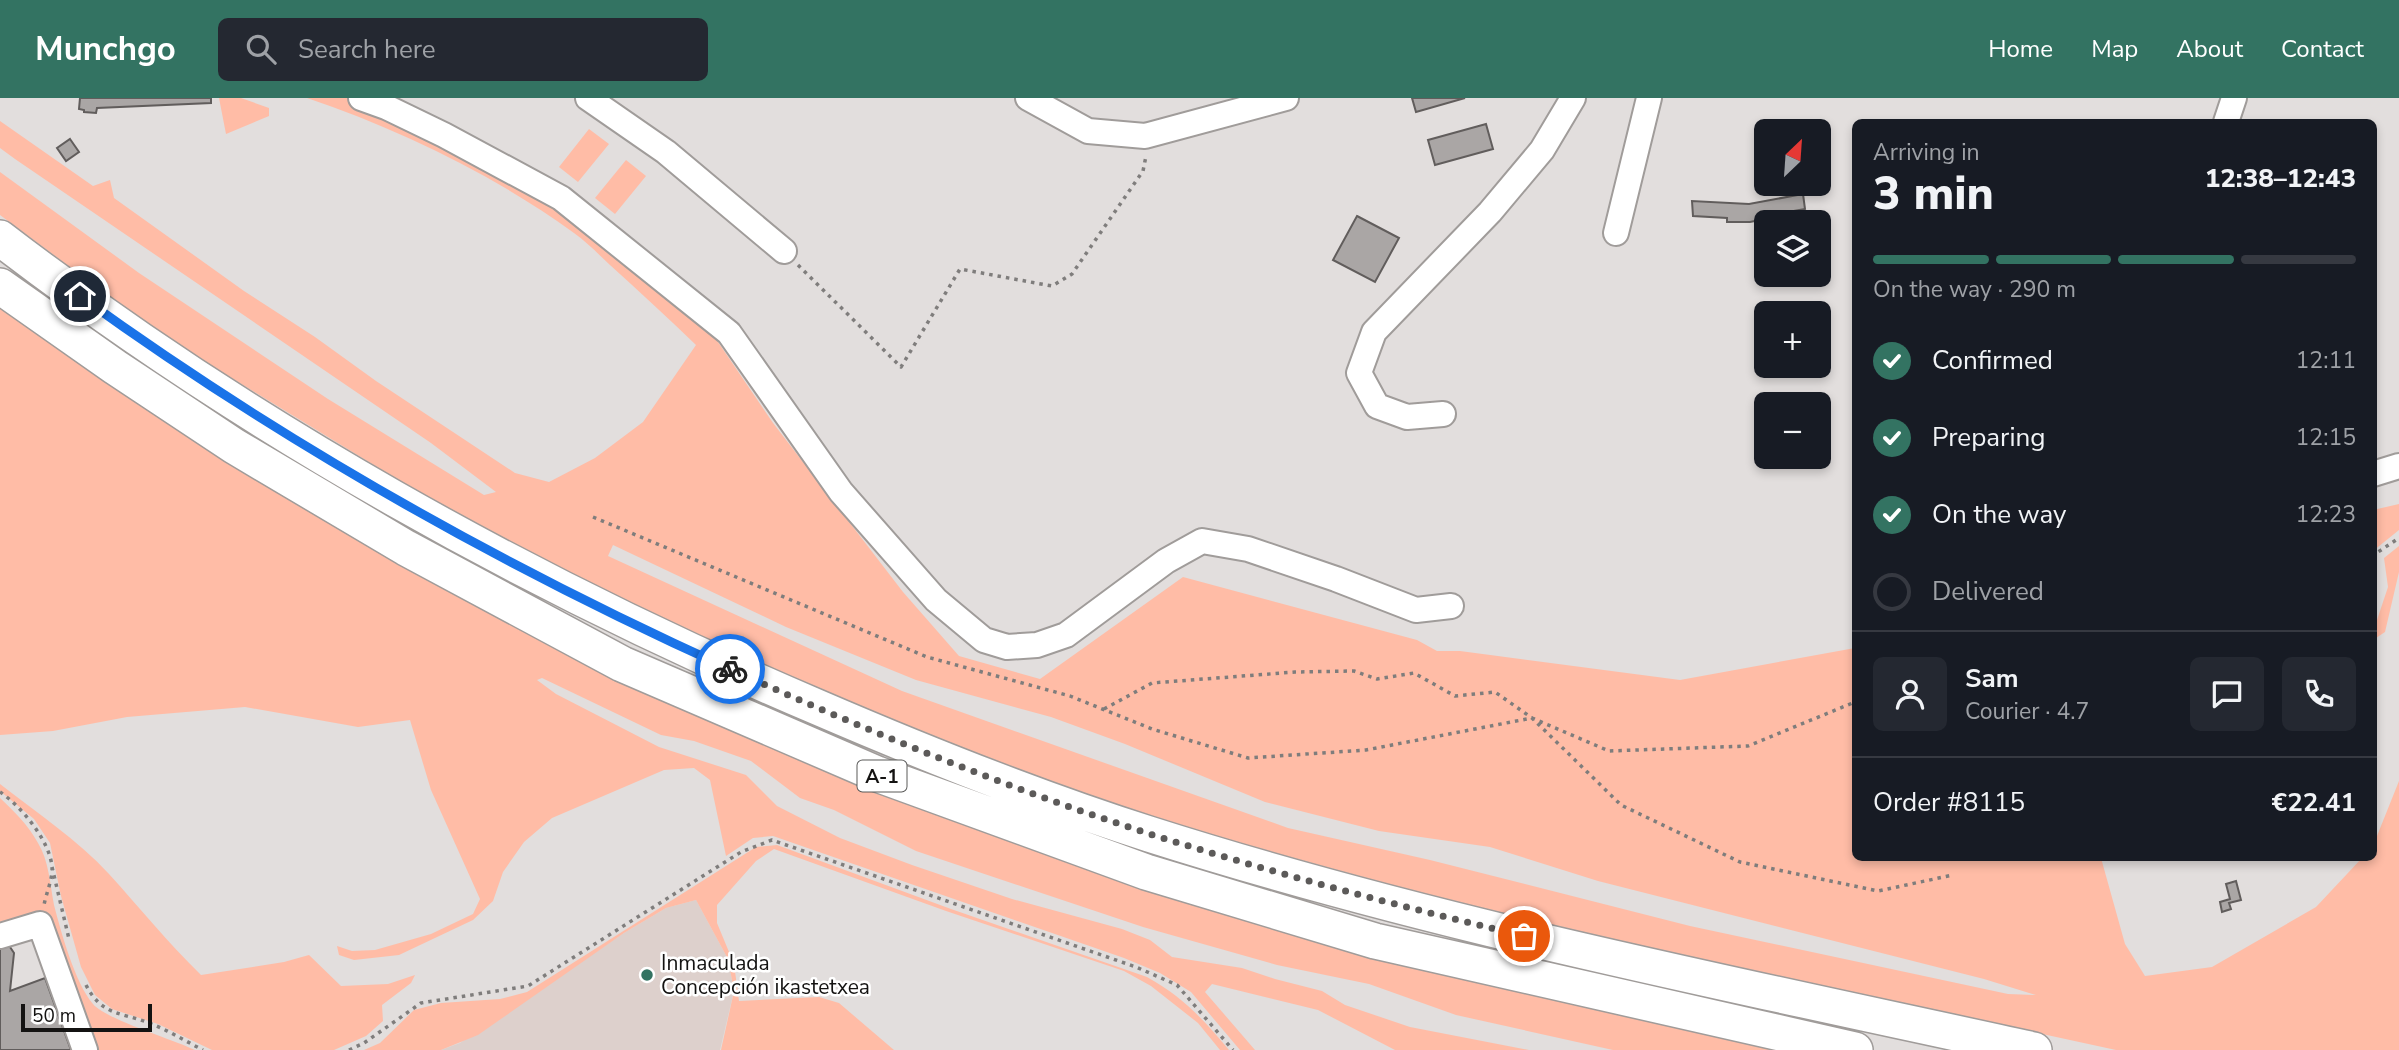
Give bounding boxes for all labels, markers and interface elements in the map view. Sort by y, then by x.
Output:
search box [218,18,708,81]
text: Munchgo [35,27,176,72]
icon: search [242,30,280,68]
text: Search here [298,32,436,67]
text: Home [1988,33,2053,65]
text: Map [2091,33,2138,65]
text: About [2176,33,2243,65]
text: Contact [2281,33,2364,65]
north arrow [1754,119,1830,196]
map controls [1754,119,1831,469]
text: Arriving in [1873,137,1980,168]
text: 12:38–12:43 [2205,161,2356,196]
text: 3 min [1873,162,1994,225]
button: layers [1754,210,1831,287]
pin [50,266,110,326]
text: On the way · 290 m [1873,274,2076,305]
icon: home [61,277,99,315]
button: + [1754,301,1831,378]
icon: check [1873,342,1911,380]
text: Confirmed [1932,343,2053,378]
text: 12:11 [2296,345,2356,376]
button: − [1754,392,1831,469]
icon: check [1873,419,1911,457]
text: Preparing [1932,420,2045,455]
text: 12:15 [2296,422,2356,453]
icon: check [1873,496,1911,534]
text: On the way [1932,497,2066,532]
text: 12:23 [2296,499,2356,530]
text: Delivered [1932,574,2044,609]
courier [695,634,765,704]
icon: bike [711,650,749,688]
button: person [1873,657,1947,731]
button: chat [2190,657,2264,731]
button: phone [2282,657,2356,731]
text: Sam [1965,661,2018,696]
text: Courier · 4.7 [1965,696,2089,727]
road number: A-1 [858,761,906,792]
text: Order #8115 [1873,785,2025,820]
text: €22.41 [2272,785,2356,820]
pin [1494,906,1554,966]
icon: bag [1505,917,1543,955]
place label: Inmaculada Concepción ikastetxea [661,949,870,1001]
marker: Inmaculada Concepción ikastetxea [639,967,655,983]
scale bar [21,1001,152,1033]
text: 50 m [32,1003,76,1029]

